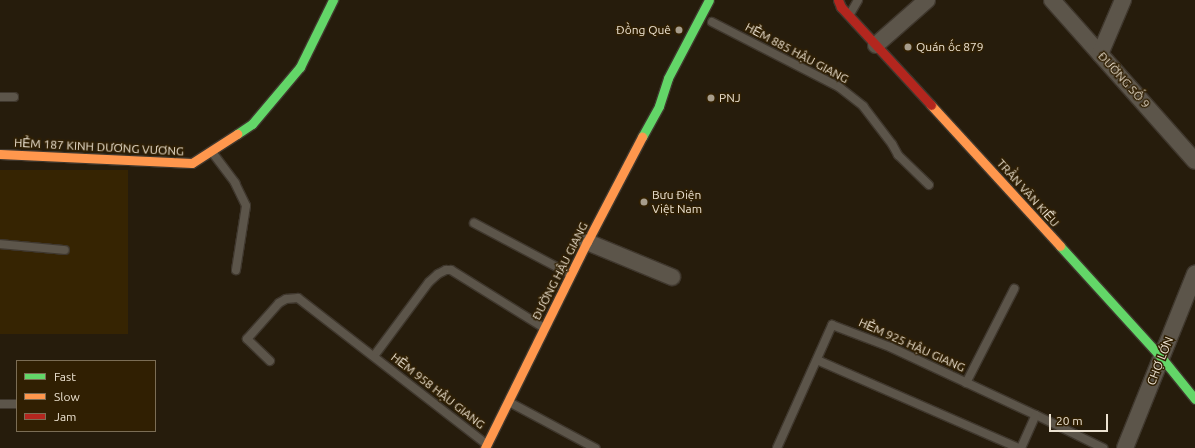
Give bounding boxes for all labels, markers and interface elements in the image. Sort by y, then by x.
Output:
street label: HẺM 885 HẬU GIANG [743,20,851,86]
place label: Đồng Quê [616,23,671,37]
marker: Đồng Quê [674,25,684,35]
place label: Quán ốc 879 [916,40,984,54]
marker: Quán ốc 879 [903,42,913,52]
street label: ĐƯỜNG SỐ 9 [1095,49,1153,111]
place label: PNJ [719,91,741,105]
marker: PNJ [706,93,716,103]
street label: HẺM 187 KINH DƯƠNG VƯƠNG [14,135,184,159]
street label: TRẦN VĂN KIỂU [994,156,1062,230]
place label: Bưu Điện Việt Nam [652,188,702,216]
marker: Bưu Điện Việt Nam [639,197,649,207]
street label: ĐƯỜNG HẬU GIANG [529,220,591,322]
street label: HẺM 925 HẬU GIANG [857,315,967,375]
street label: CHỢ LỚN [1144,334,1176,388]
street label: HẺM 958 HẬU GIANG [388,350,488,432]
legend [16,360,156,432]
text: Fast [54,370,76,383]
text: Slow [54,390,80,403]
scale bar [1051,406,1110,432]
text: Jam [54,410,76,423]
text: 20 m [1056,414,1083,427]

